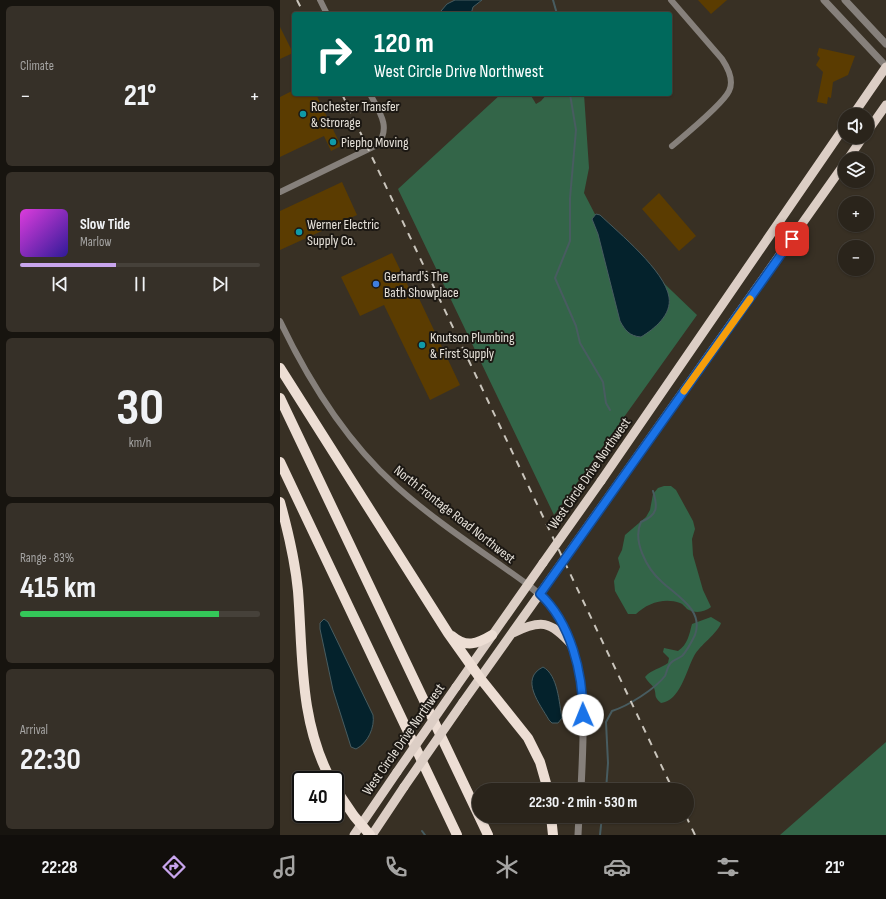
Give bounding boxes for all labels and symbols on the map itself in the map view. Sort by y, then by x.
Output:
place label: Rochester Transfer & Strorage [311,98,400,131]
marker: Rochester Transfer & Strorage [298,109,308,119]
place label: Piepho Moving [341,134,409,151]
marker: Piepho Moving [328,137,338,147]
place label: Werner Electric Supply Co. [307,216,379,249]
pin [775,222,809,256]
marker: Werner Electric Supply Co. [294,227,304,237]
place label: Gerhard's The Bath Showplace [384,268,459,301]
marker: Gerhard's The Bath Showplace [371,279,381,289]
place label: Knutson Plumbing & First Supply [430,329,515,362]
marker: Knutson Plumbing & First Supply [417,340,427,350]
street label: West Circle Drive Northwest [545,414,634,532]
street label: North Frontage Road Northwest [391,462,519,567]
street label: West Circle Drive Northwest [359,680,448,798]
position arrow [562,694,604,736]
speed limit sign: 40 [292,771,344,823]

